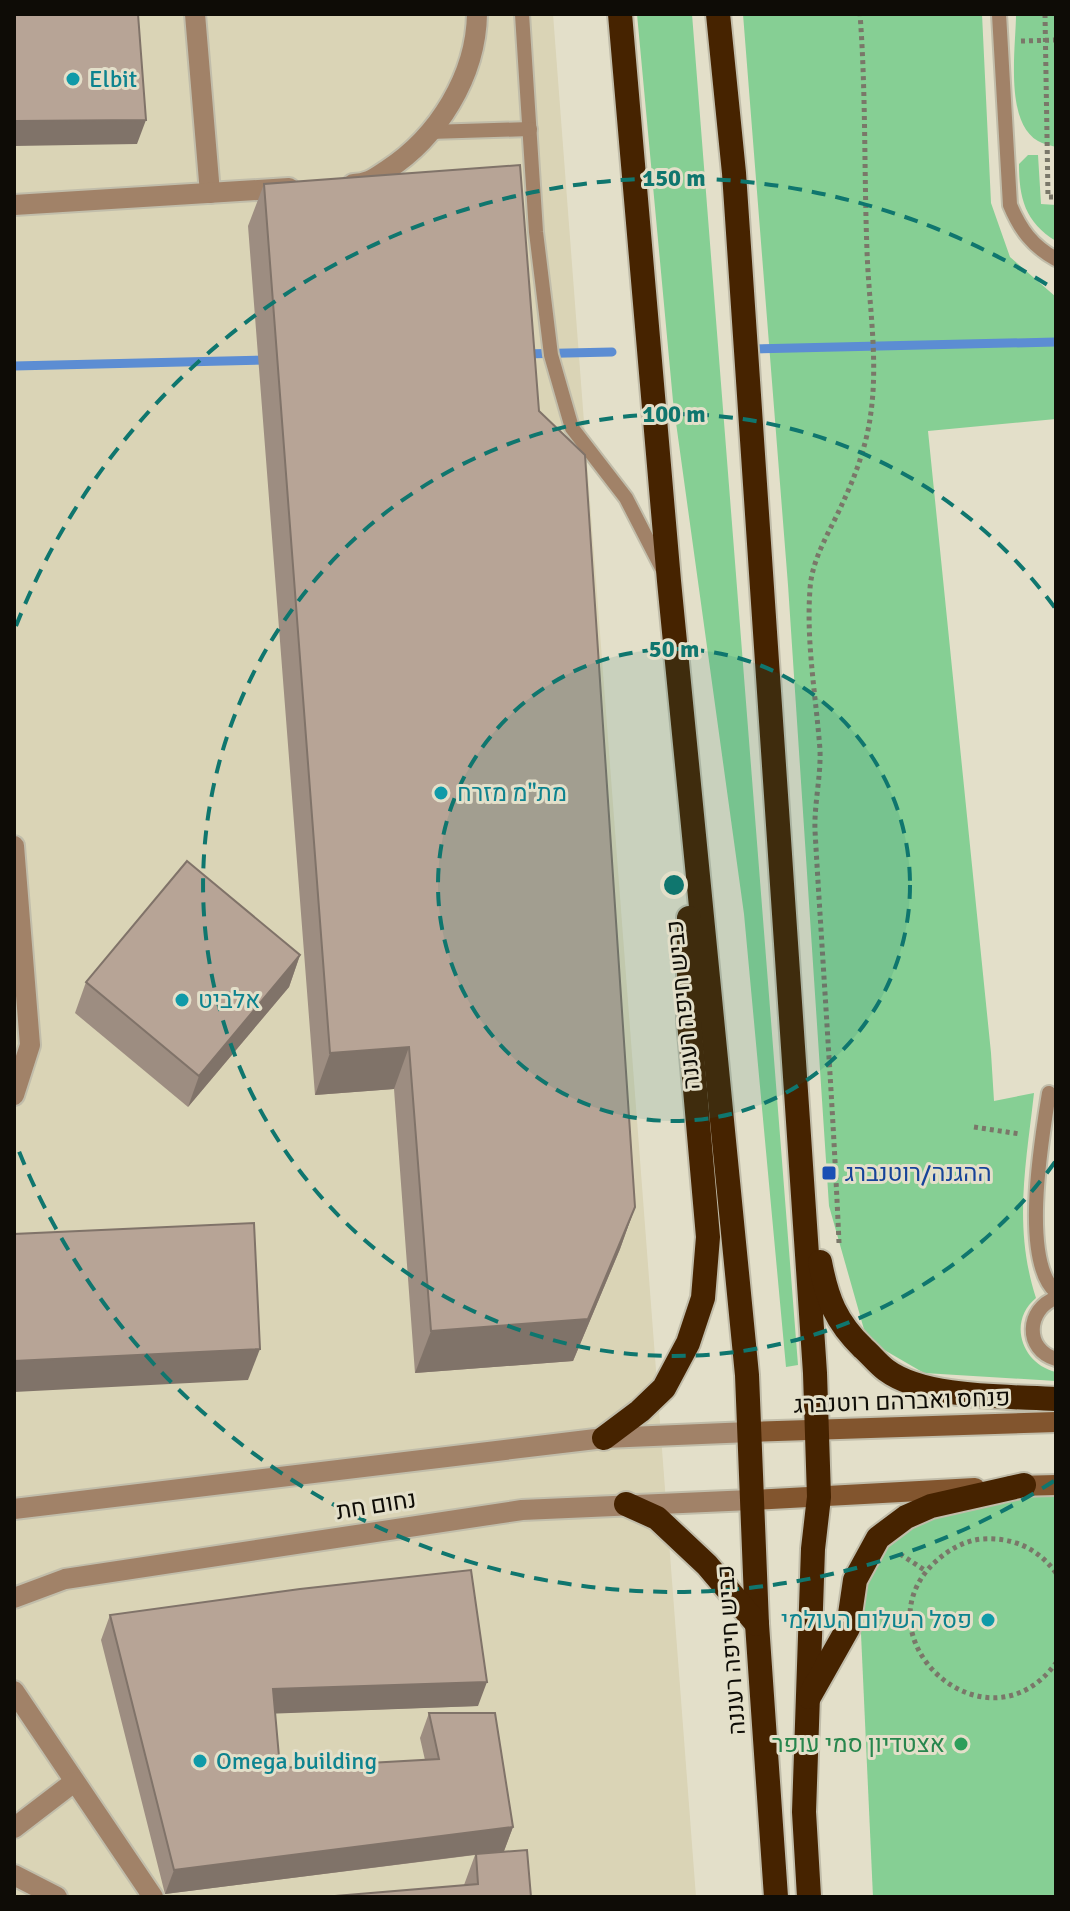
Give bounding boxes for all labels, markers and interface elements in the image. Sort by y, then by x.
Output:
place label: Elbit [89,64,137,94]
marker: Elbit [64,70,82,88]
text: 150 m [642,163,706,193]
text: 100 m [642,399,706,429]
text: 50 m [649,634,699,664]
place label: מת"מ מזרח [457,778,567,808]
marker: מת"מ מזרח [432,784,450,802]
centre of rings [660,871,688,899]
street label: כביש חיפה רעננה [659,919,707,1091]
place label: אלביט [198,985,260,1015]
marker: אלביט [173,991,191,1009]
place label: ההגנה/רוטנברג [845,1158,992,1188]
marker: ההגנה/רוטנברג [820,1164,838,1182]
street label: פנחס ואברהם רוטנברג [793,1382,1011,1420]
street label: נחום חת [334,1484,418,1526]
street label: כביש חיפה רעננה [710,1564,752,1736]
place label: פסל השלום העולמי [781,1605,972,1635]
marker: פסל השלום העולמי [979,1611,997,1629]
place label: אצטדיון סמי עופר [772,1729,945,1759]
marker: אצטדיון סמי עופר [952,1735,970,1753]
place label: Omega building [216,1746,377,1776]
marker: Omega building [191,1752,209,1770]

